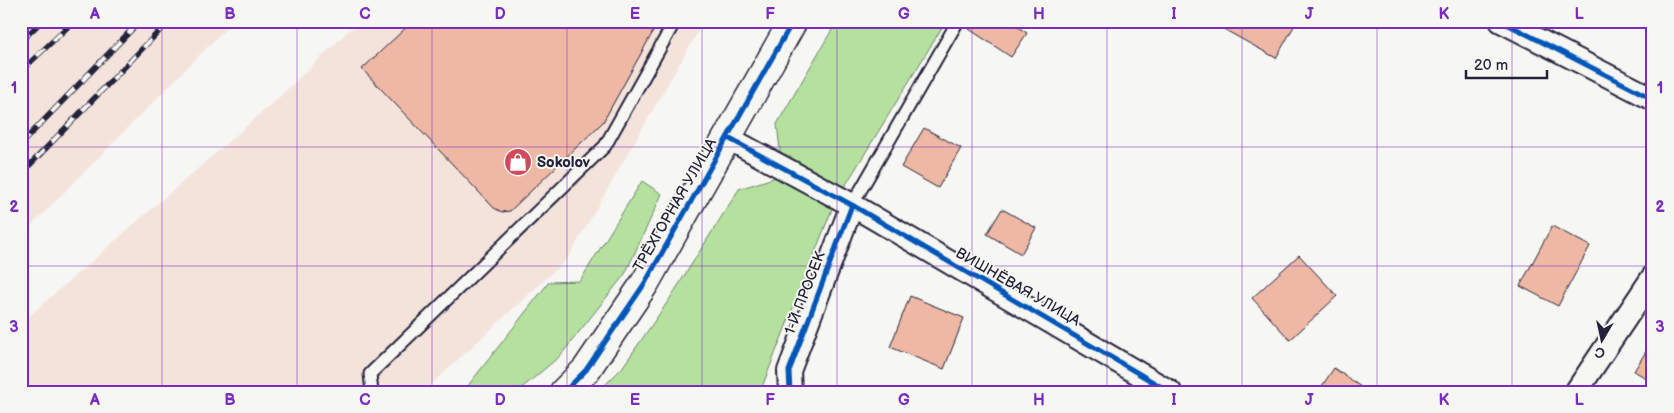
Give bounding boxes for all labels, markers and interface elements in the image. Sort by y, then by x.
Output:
text: A [89,5,100,24]
text: B [224,5,236,24]
text: C [359,5,371,24]
text: D [494,5,506,24]
text: E [630,5,640,24]
text: F [765,5,775,24]
text: G [898,5,910,24]
text: H [1033,5,1045,24]
text: I [1171,5,1177,24]
text: J [1305,5,1314,24]
text: K [1439,5,1450,24]
text: L [1574,5,1584,24]
scale bar [1466,48,1548,80]
text: 20 m [1474,56,1508,75]
text: 1 [11,79,17,98]
text: 1 [1657,79,1663,98]
street label: ТРЁХГОРНАЯ УЛИЦА [629,134,721,275]
shop icon: Sokolov [503,147,533,177]
place label: Sokolov [537,153,591,172]
text: 2 [9,198,19,217]
text: 2 [1655,198,1665,217]
street label: ВИШНЁВАЯ УЛИЦА [952,244,1084,331]
street label: 1-Й ПРОСЕК [780,248,830,337]
north arrow [1576,316,1626,366]
text: 3 [9,318,19,337]
text: 3 [1655,318,1665,337]
text: С [1594,343,1606,362]
text: A [89,391,100,410]
text: B [224,391,236,410]
text: C [359,391,371,410]
text: D [494,391,506,410]
text: E [630,391,640,410]
text: F [765,391,775,410]
text: G [898,391,910,410]
text: H [1033,391,1045,410]
text: I [1171,391,1177,410]
text: J [1305,391,1314,410]
text: K [1439,391,1450,410]
text: L [1574,391,1584,410]

